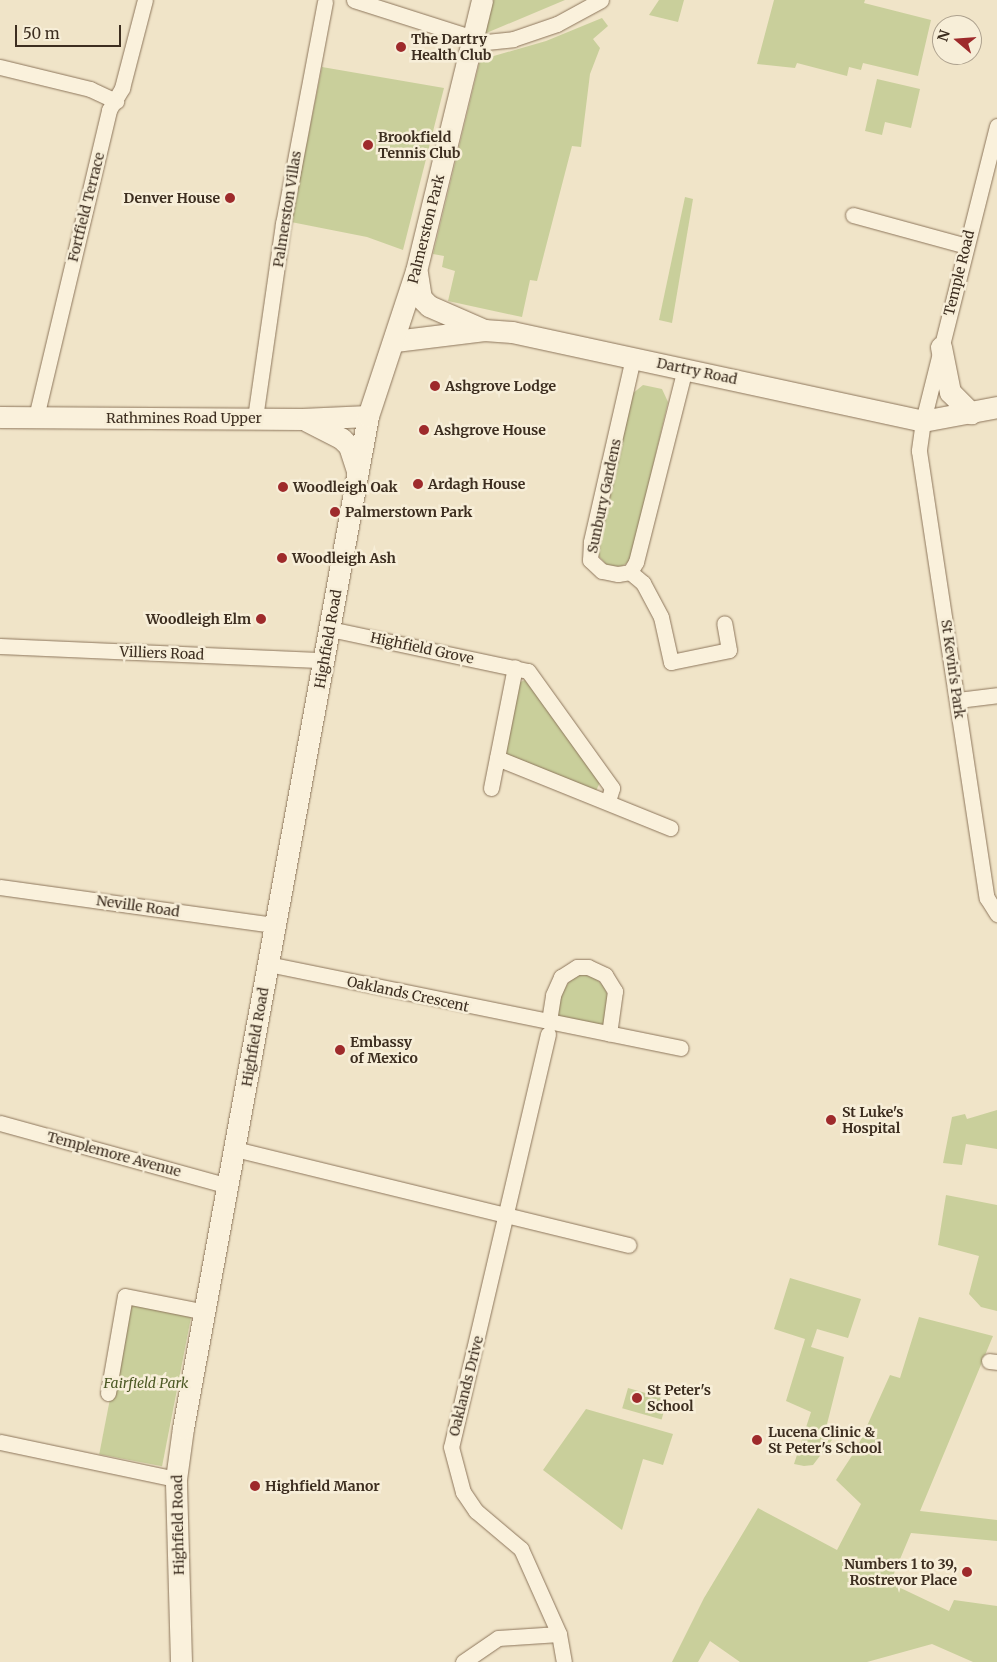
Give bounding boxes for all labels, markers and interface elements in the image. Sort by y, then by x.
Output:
scale bar [18,15,124,47]
north arrow [932,15,982,65]
text: 50 m [23,24,60,43]
text: N [933,28,954,44]
place label: The Dartry Health Club [411,31,491,64]
marker: The Dartry Health Club [395,41,407,53]
place label: Brookfield Tennis Club [378,129,460,162]
marker: Brookfield Tennis Club [362,139,374,151]
street label: Fortfield Terrace [64,150,108,264]
street label: Palmerston Villas [269,150,305,268]
street label: Palmerston Park [404,173,448,285]
place label: Denver House [124,190,220,206]
marker: Denver House [224,192,236,204]
street label: Temple Road [940,228,978,318]
street label: Dartry Road [655,354,739,388]
place label: Ashgrove Lodge [445,378,556,394]
marker: Ashgrove Lodge [429,380,441,392]
street label: Rathmines Road Upper [106,410,262,426]
place label: Ashgrove House [434,422,546,438]
marker: Ashgrove House [418,424,430,436]
street label: Sunbury Gardens [584,437,624,555]
place label: Ardagh House [428,476,525,492]
marker: Ardagh House [412,478,424,490]
place label: Woodleigh Oak [293,479,398,495]
marker: Woodleigh Oak [277,481,289,493]
place label: Palmerstown Park [345,504,472,520]
marker: Palmerstown Park [329,506,341,518]
place label: Woodleigh Ash [292,550,396,566]
marker: Woodleigh Ash [276,552,288,564]
street label: Highfield Road [311,588,345,690]
place label: Woodleigh Elm [146,611,251,627]
marker: Woodleigh Elm [255,613,267,625]
street label: St Kevin's Park [938,618,968,720]
street label: Highfield Grove [369,629,475,667]
street label: Villiers Road [119,643,205,663]
street label: Neville Road [95,892,181,920]
street label: Oaklands Crescent [345,973,471,1015]
street label: Highfield Road [238,986,272,1088]
place label: Embassy of Mexico [350,1034,418,1066]
marker: Embassy of Mexico [334,1044,346,1056]
place label: St Luke's Hospital [842,1104,903,1136]
marker: St Luke's Hospital [824,1113,838,1127]
street label: Templemore Avenue [45,1128,183,1180]
street label: Oaklands Drive [445,1334,487,1438]
park label: Fairfield Park [103,1375,189,1391]
place label: St Peter's School [647,1382,711,1414]
marker: St Peter's School [631,1392,643,1404]
place label: Lucena Clinic & St Peter's School [768,1424,882,1456]
marker: Lucena Clinic & St Peter's School [750,1433,764,1447]
street label: Highfield Road [169,1475,187,1575]
place label: Highfield Manor [265,1478,380,1494]
marker: Highfield Manor [249,1480,261,1492]
place label: Numbers 1 to 39, Rostrevor Place [844,1556,957,1588]
marker: Numbers 1 to 39, Rostrevor Place [961,1566,973,1578]

